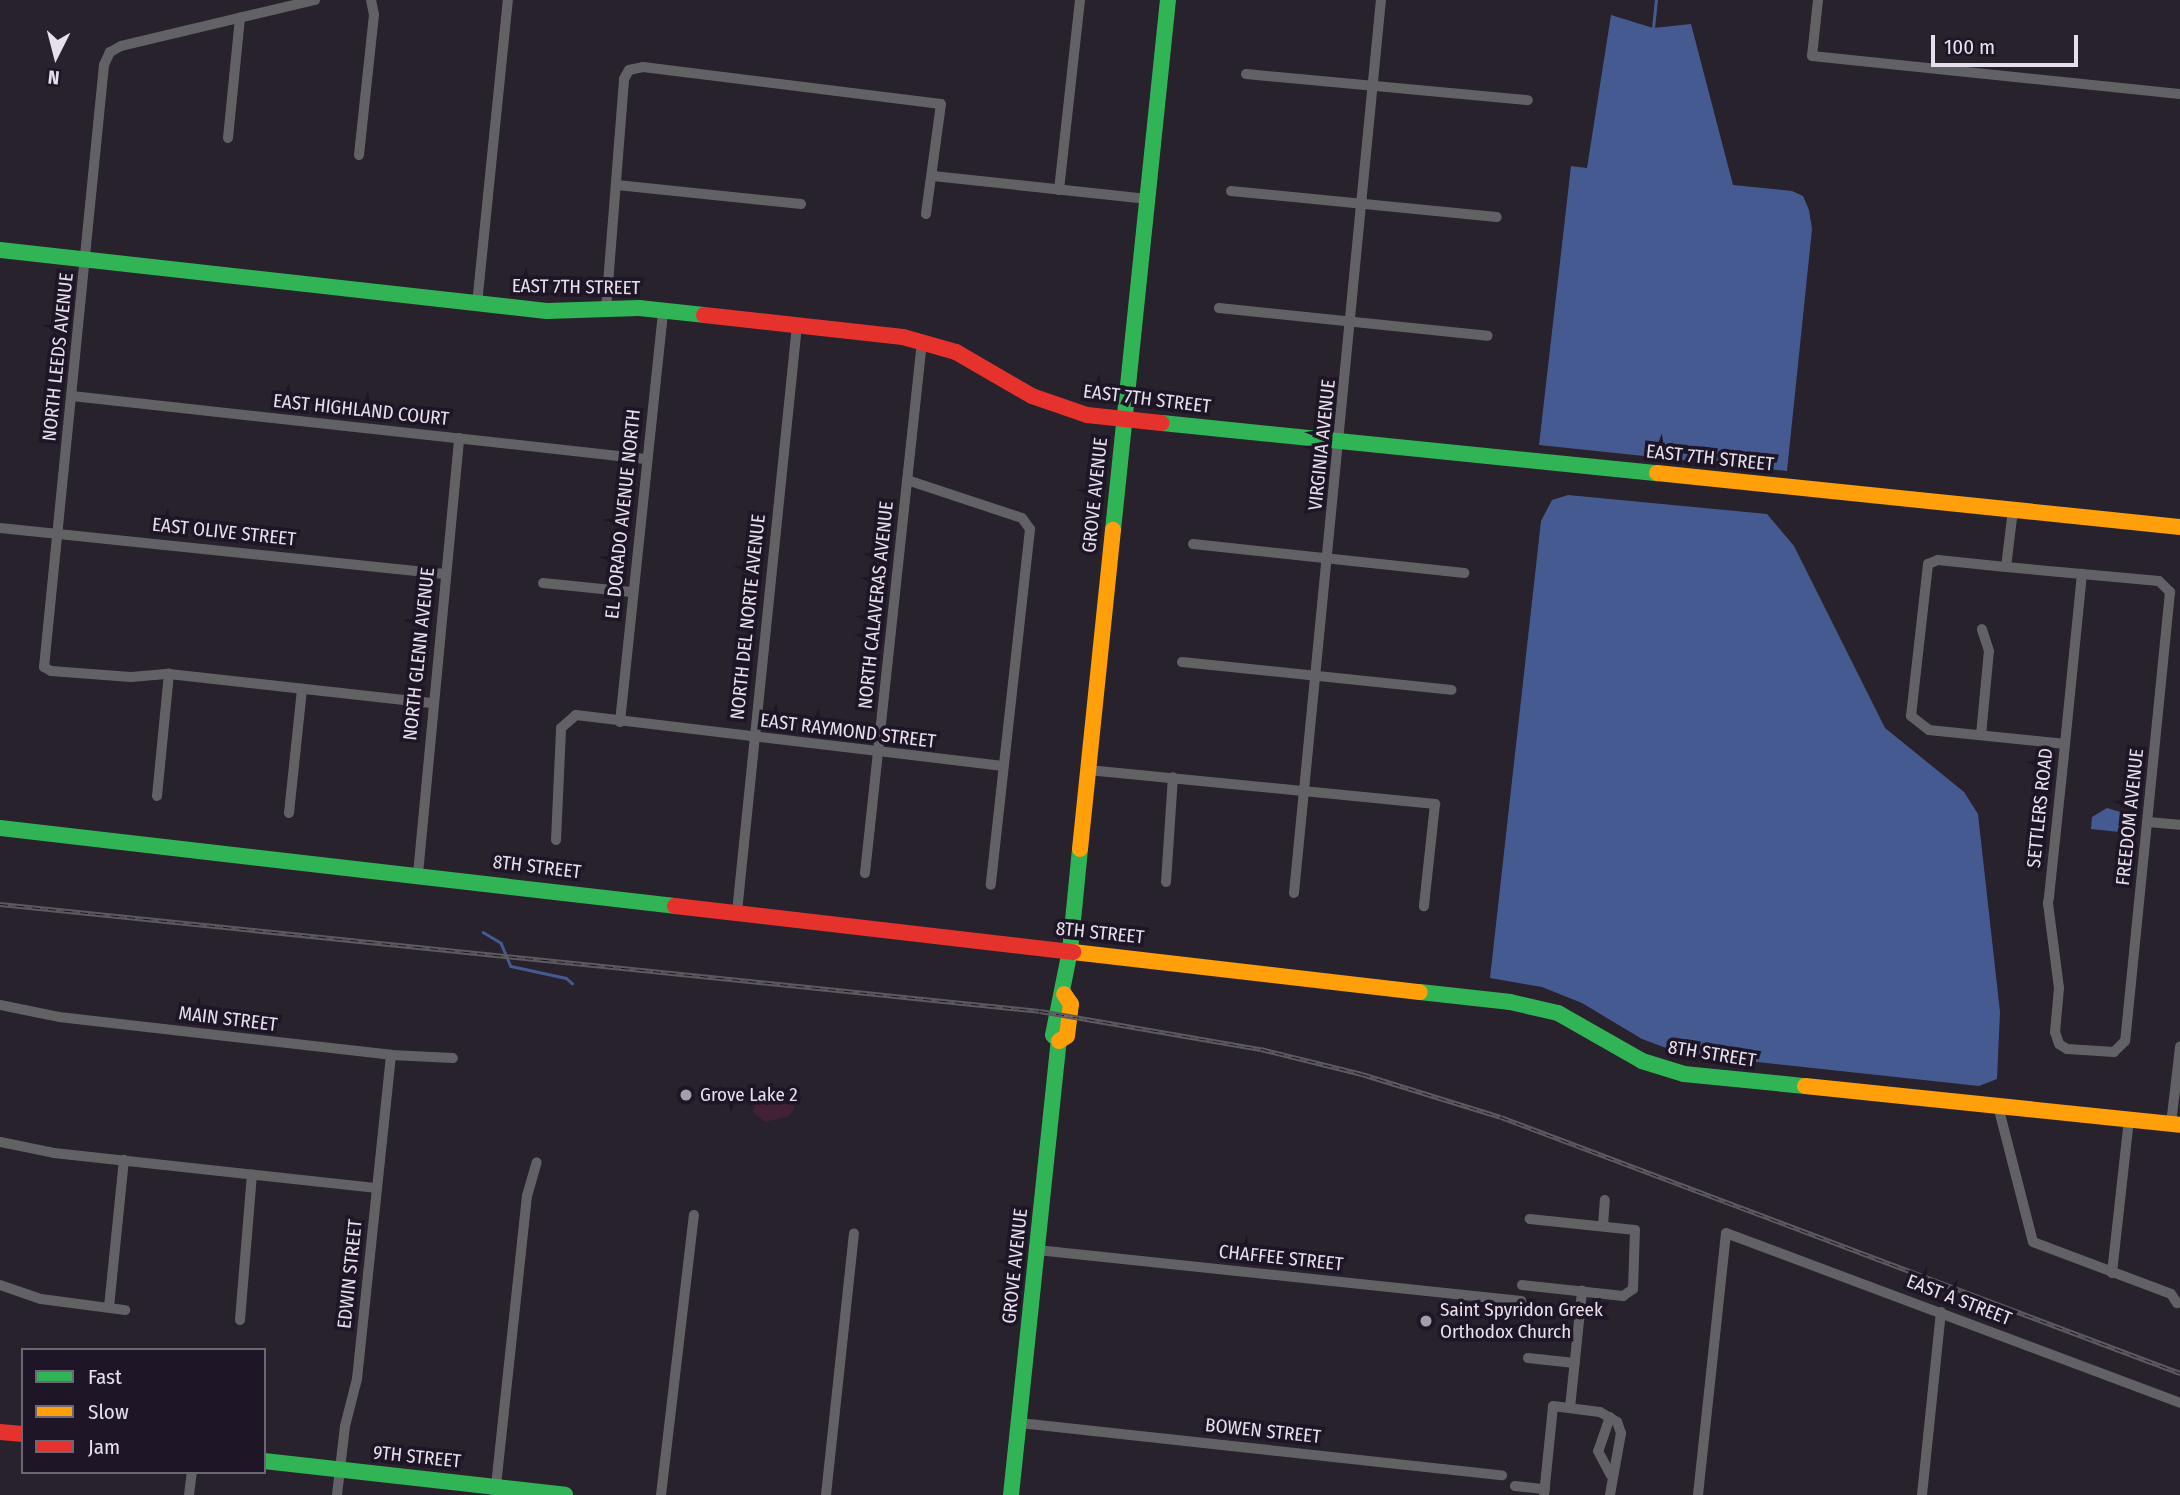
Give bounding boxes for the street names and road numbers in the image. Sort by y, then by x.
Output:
street label: NORTH LEEDS AVENUE [38,272,78,442]
street label: EAST 7TH STREET [512,274,640,300]
street label: VIRGINIA AVENUE [1304,378,1340,512]
street label: EAST 7TH STREET [1082,380,1212,418]
street label: EAST HIGHLAND COURT [272,389,450,431]
street label: EL DORADO AVENUE NORTH [601,408,645,620]
street label: GROVE AVENUE [1078,436,1112,554]
street label: EAST 7TH STREET [1645,440,1775,476]
street label: NORTH CALAVERAS AVENUE [854,500,898,710]
street label: EAST OLIVE STREET [151,513,297,551]
street label: NORTH DEL NORTE AVENUE [726,513,770,721]
street label: NORTH GLENN AVENUE [399,566,439,742]
street label: EAST RAYMOND STREET [759,709,937,753]
street label: SETTLERS ROAD [2022,747,2058,869]
street label: FREEDOM AVENUE [2111,748,2149,886]
street label: 8TH STREET [492,850,582,884]
street label: 8TH STREET [1055,917,1145,949]
street label: MAIN STREET [177,1002,279,1036]
street label: 8TH STREET [1666,1036,1758,1072]
street label: GROVE AVENUE [998,1207,1032,1325]
street label: EDWIN STREET [333,1218,367,1330]
street label: CHAFFEE STREET [1218,1240,1344,1276]
street label: EAST A STREET [1903,1270,2015,1330]
street label: BOWEN STREET [1204,1414,1322,1448]
street label: 9TH STREET [372,1441,462,1473]

